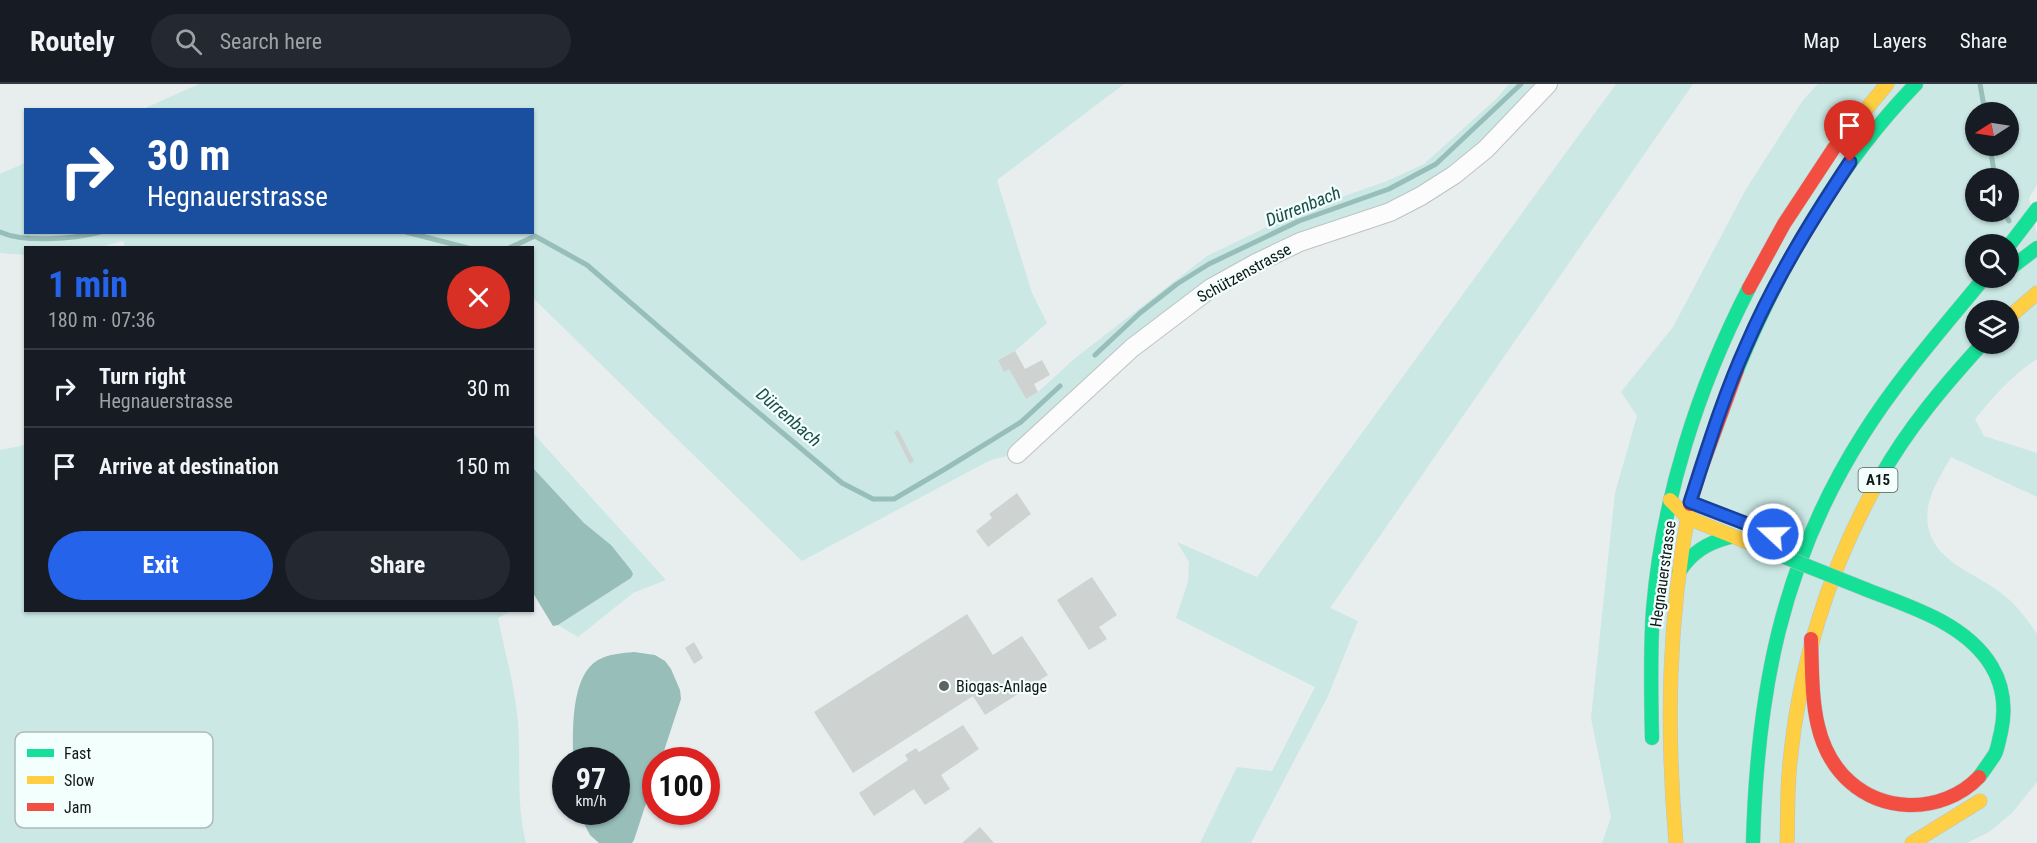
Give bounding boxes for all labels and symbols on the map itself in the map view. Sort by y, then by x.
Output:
pin [1824,100,1875,162]
north arrow [1965,102,2019,156]
water label: Dürrenbach [1262,181,1344,231]
street label: Schützenstrasse [1194,239,1294,307]
water label: Dürrenbach [752,383,826,451]
road number: A15 [1858,468,1898,492]
position arrow [1741,502,1805,566]
street label: Hegnauerstrasse [1646,520,1680,628]
place label: Biogas-Anlage [956,677,1047,696]
marker: Biogas-Anlage [937,679,951,693]
legend [15,732,213,828]
text: Fast [64,744,91,763]
speed limit sign: 100 [642,747,720,825]
text: Slow [64,771,94,790]
text: Jam [64,798,91,817]

